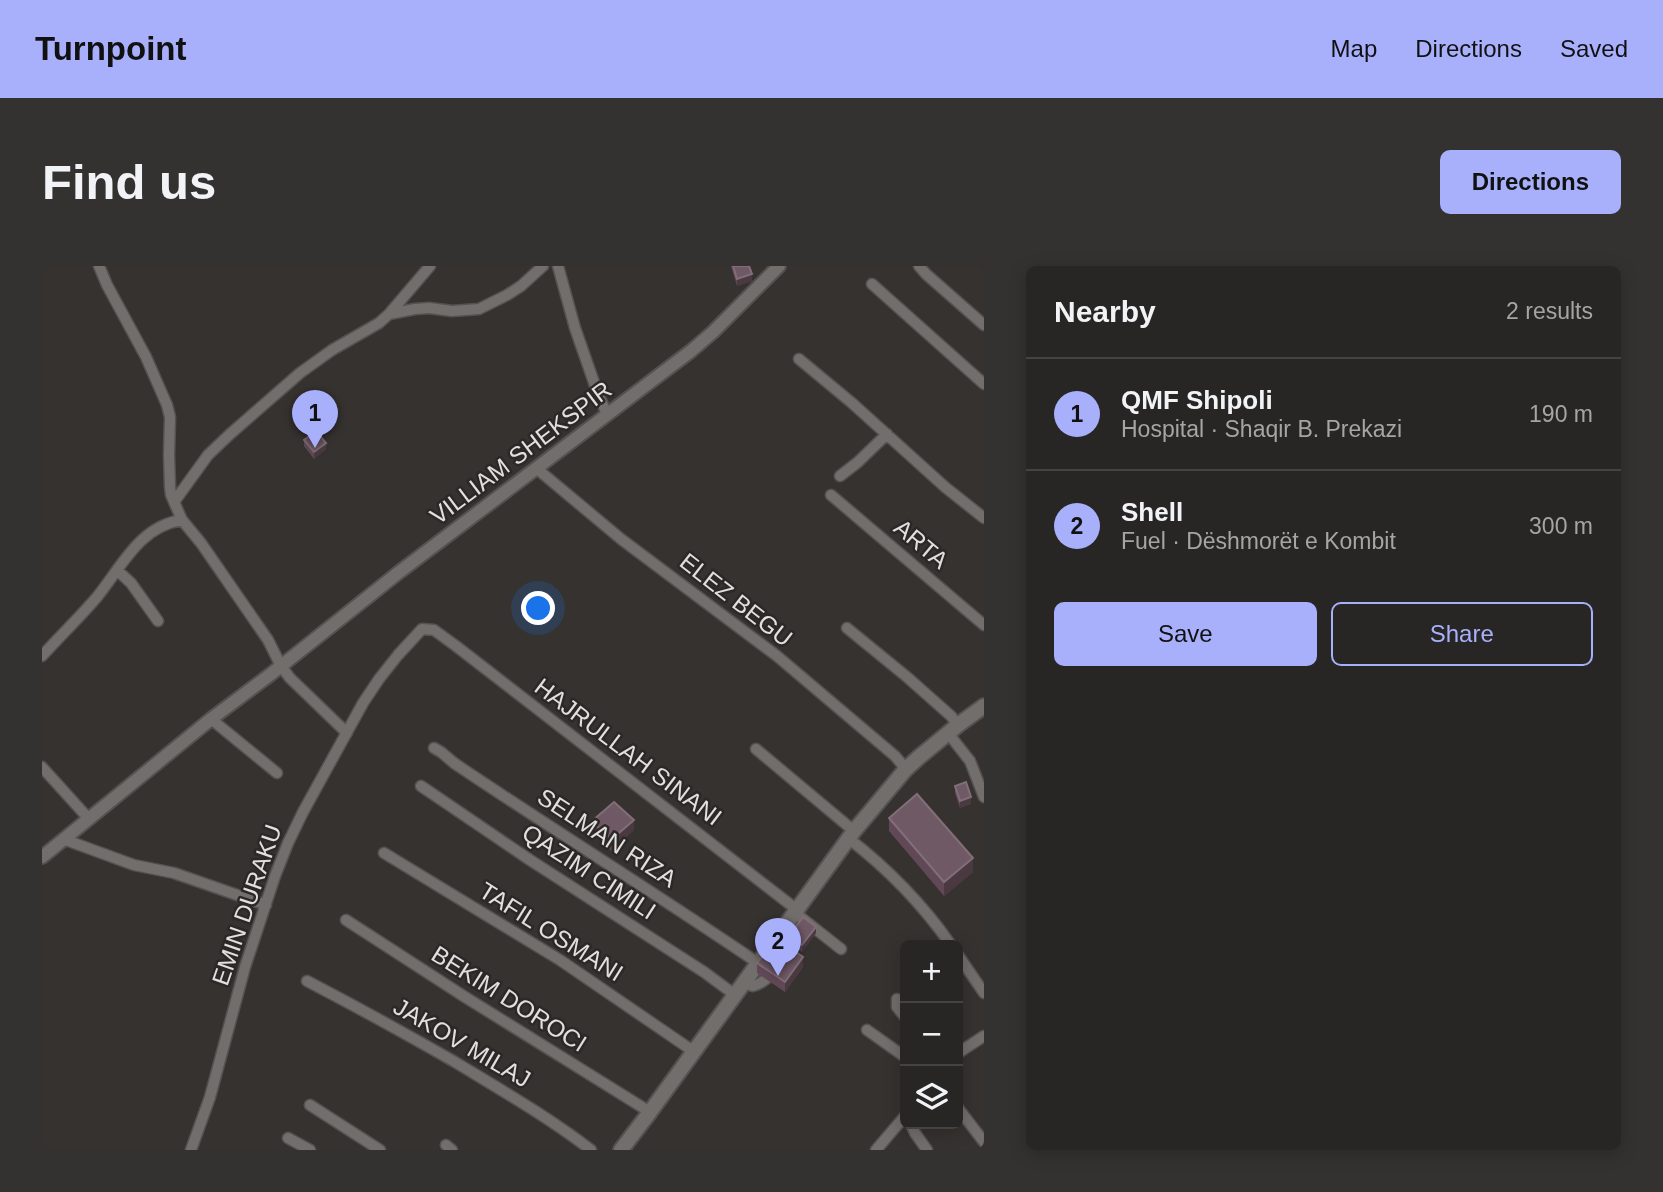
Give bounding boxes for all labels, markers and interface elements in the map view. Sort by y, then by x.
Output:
text: Turnpoint [35,30,187,67]
text: Map [1331,35,1377,62]
text: Directions [1415,35,1522,62]
text: Saved [1560,35,1628,62]
button: Directions [1440,150,1621,214]
text: Find us [42,155,216,209]
text: Nearby [1054,295,1156,328]
text: 2 results [1506,298,1593,324]
street label: VILLIAM SHEKSPIR [425,376,617,530]
text: QMF Shipoli [1121,385,1273,415]
pin: 1 [292,390,338,448]
text: 1 [1071,401,1083,427]
text: 190 m [1529,401,1593,427]
text: Hospital · Shaqir B. Prekazi [1121,416,1402,442]
text: Shell [1121,497,1183,527]
street label: ARTA [889,513,954,574]
text: 2 [1071,513,1083,539]
text: 300 m [1529,513,1593,539]
text: Fuel · Dëshmorët e Kombit [1121,528,1396,554]
street label: ELEZ BEGU [675,547,798,652]
your location [521,591,555,625]
button: Save [1054,602,1317,666]
button: Share [1331,602,1593,666]
street label: HAJRULLAH SINANI [530,673,727,831]
street label: SELMAN RIZA [533,783,682,892]
street label: QAZIM CIMILI [518,819,661,925]
street label: EMIN DURAKU [206,821,287,989]
street label: TAFIL OSMANI [475,877,628,986]
pin: 2 [755,918,801,976]
street label: BEKIM DOROCI [427,940,592,1057]
map controls [900,940,963,1129]
button: + [900,940,963,1003]
street label: JAKOV MILAJ [389,993,535,1093]
button: − [900,1003,963,1066]
button: layers [900,1066,963,1129]

